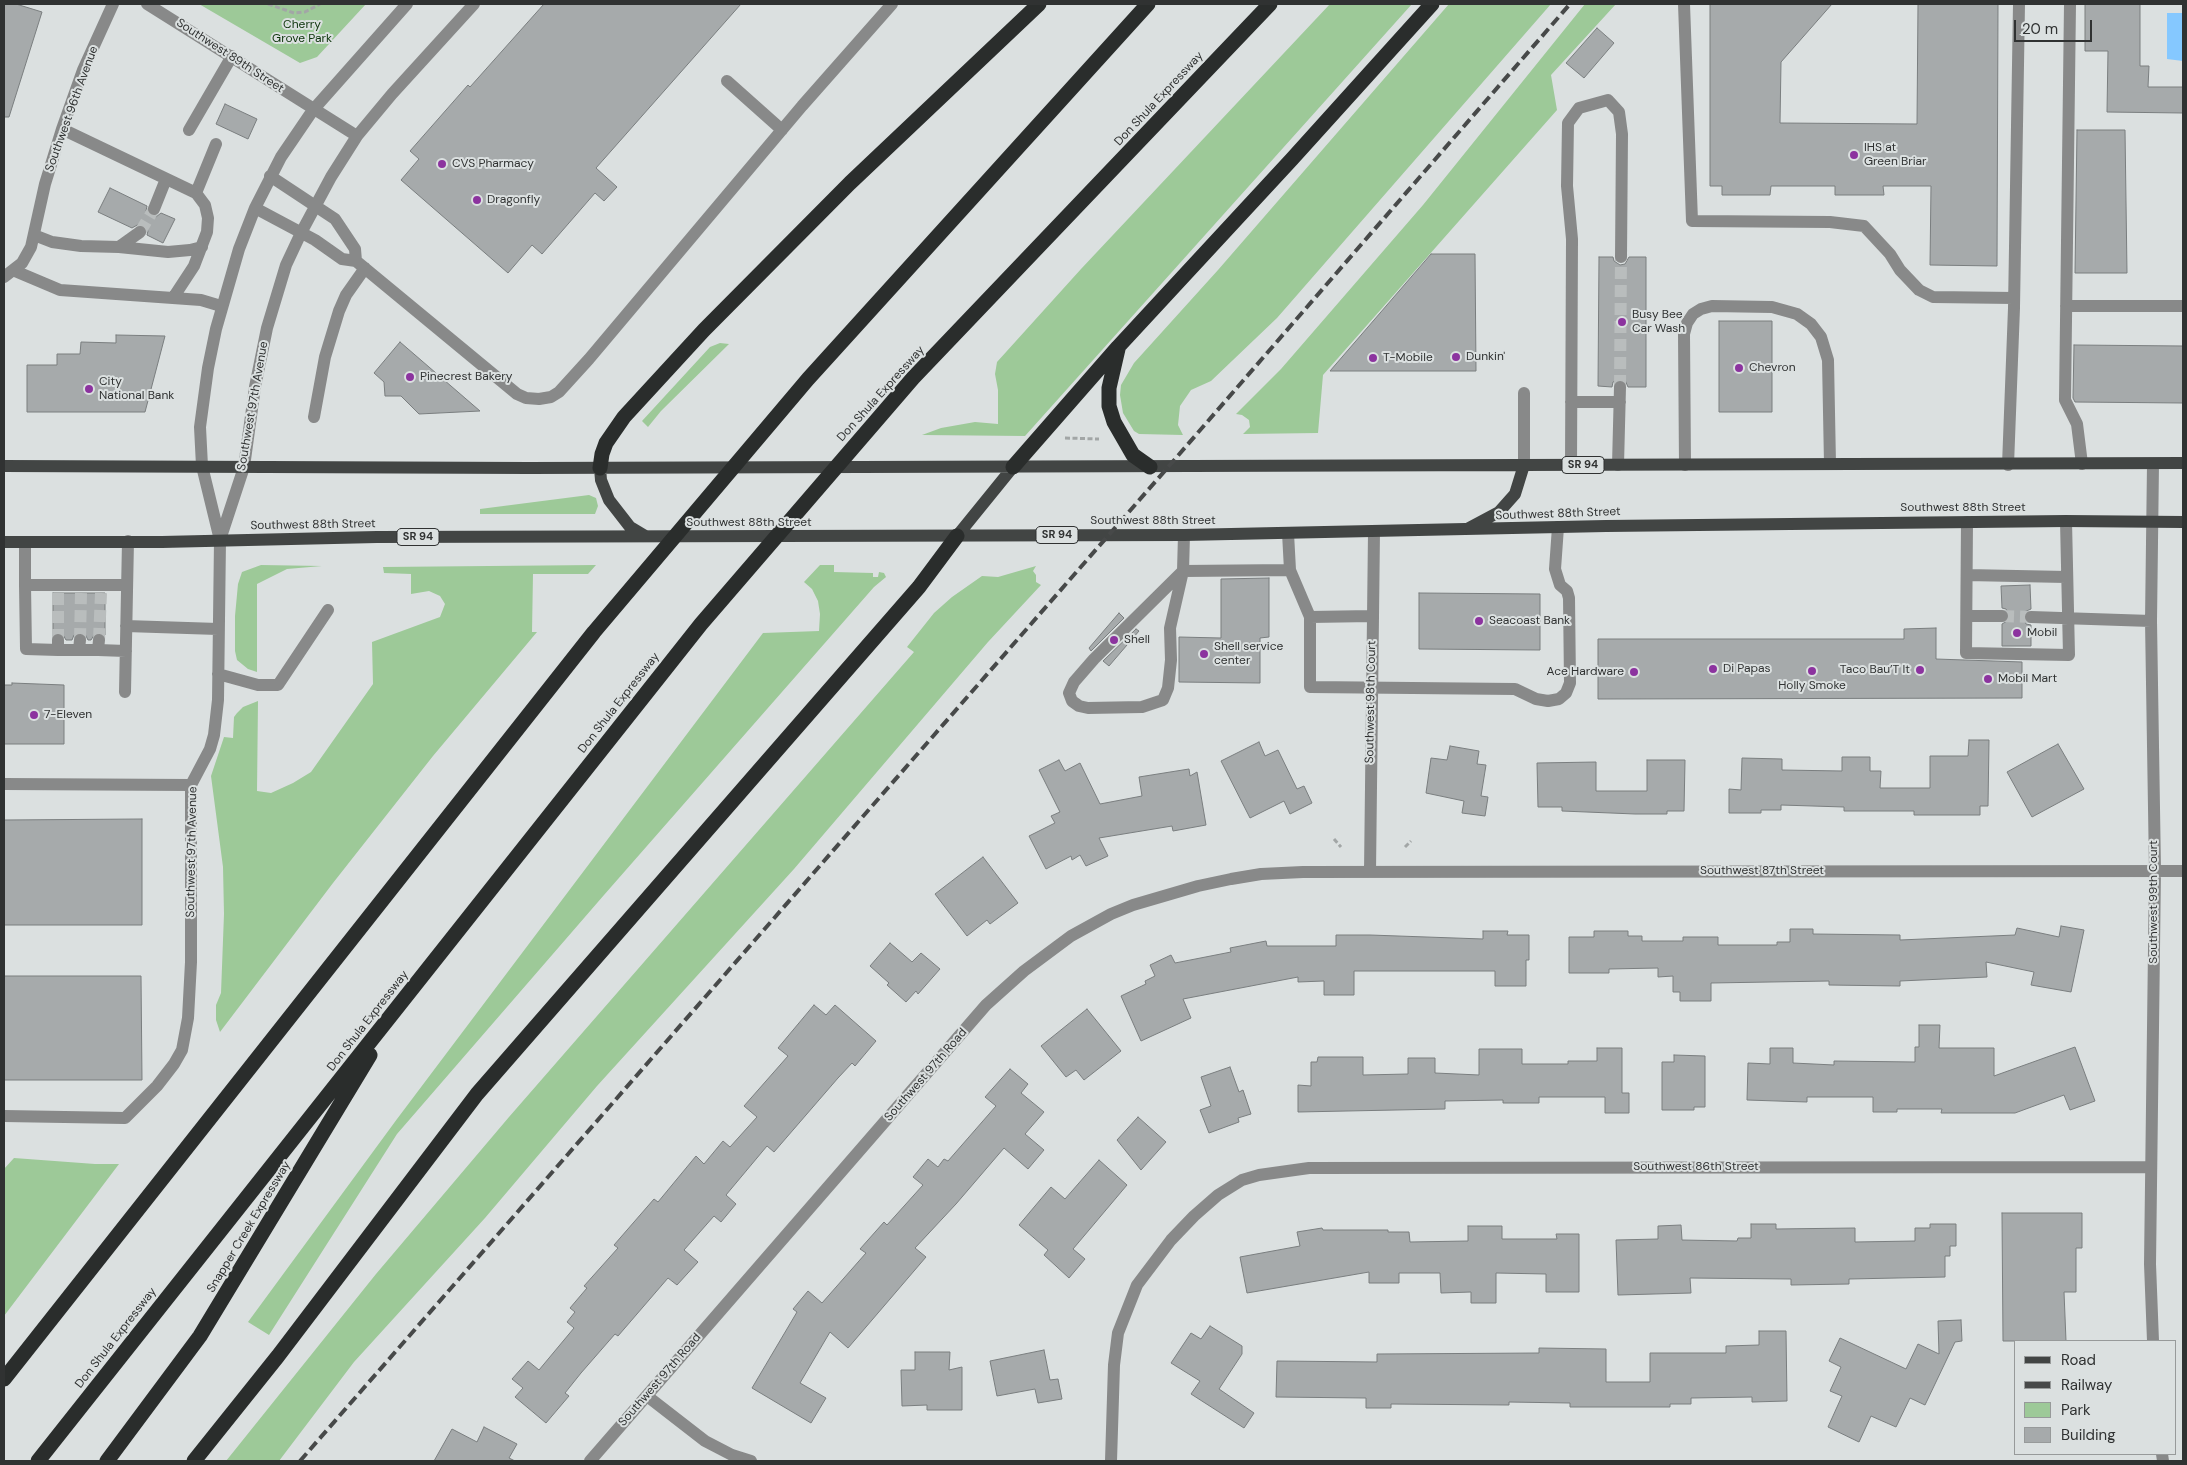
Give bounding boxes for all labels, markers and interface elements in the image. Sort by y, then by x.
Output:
scale bar [2017,10,2094,42]
street label: Southwest 89th Street [174,16,286,96]
park label: Cherry Grove Park [272,18,332,46]
text: 20 m [2022,19,2058,39]
street label: Southwest 96th Avenue [43,44,101,174]
street label: Don Shula Expressway [1112,49,1206,149]
place label: IHS at Green Briar [1864,141,1927,169]
marker: IHS at Green Briar [1848,149,1860,161]
place label: CVS Pharmacy [452,157,534,171]
marker: CVS Pharmacy [436,158,448,170]
place label: Dragonfly [487,193,540,207]
marker: Dragonfly [471,194,483,206]
place label: Busy Bee Car Wash [1632,308,1685,336]
marker: Busy Bee Car Wash [1616,316,1628,328]
street label: Southwest 97th Avenue [235,340,271,472]
street label: Don Shula Expressway [834,343,928,445]
place label: Dunkin' [1466,350,1505,364]
place label: T-Mobile [1383,351,1433,365]
marker: Dunkin' [1450,351,1462,363]
marker: T-Mobile [1367,352,1379,364]
place label: Chevron [1749,361,1796,375]
marker: Chevron [1733,362,1745,374]
place label: Pinecrest Bakery [420,370,512,384]
marker: Pinecrest Bakery [404,371,416,383]
place label: City National Bank [99,375,174,403]
marker: City National Bank [83,383,95,395]
road number: SR 94 [1562,456,1604,474]
street label: Southwest 88th Street [1900,501,2026,515]
street label: Southwest 88th Street [1495,505,1621,523]
street label: Southwest 88th Street [1090,514,1216,528]
street label: Southwest 88th Street [686,516,812,530]
street label: Southwest 88th Street [250,517,376,533]
road number: SR 94 [1036,526,1078,544]
road number: SR 94 [397,528,439,546]
place label: Seacoast Bank [1489,614,1570,628]
marker: Seacoast Bank [1473,615,1485,627]
place label: Mobil [2027,626,2057,640]
marker: Mobil [2011,627,2023,639]
place label: Shell [1124,633,1150,647]
marker: Shell [1108,634,1120,646]
place label: Shell service center [1214,640,1283,668]
street label: Southwest 98th Court [1363,640,1379,764]
marker: Shell service center [1198,648,1210,660]
street label: Don Shula Expressway [575,650,663,756]
place label: Di Papas [1723,662,1771,676]
marker: Di Papas [1707,663,1719,675]
place label: Taco Bau’T It [1840,663,1910,677]
marker: Taco Bau’T It [1914,664,1926,676]
place label: Ace Hardware [1547,665,1624,679]
marker: Holly Smoke [1806,665,1818,677]
marker: Ace Hardware [1628,666,1640,678]
place label: Mobil Mart [1998,672,2057,686]
marker: Mobil Mart [1982,673,1994,685]
place label: Holly Smoke [1778,679,1846,693]
place label: 7-Eleven [44,708,92,722]
marker: 7-Eleven [28,709,40,721]
street label: Southwest 97th Avenue [184,786,200,918]
street label: Southwest 99th Court [2147,840,2161,964]
street label: Southwest 87th Street [1700,864,1824,878]
street label: Don Shula Expressway [324,968,412,1074]
street label: Southwest 97th Road [882,1026,970,1124]
street label: Snapper Creek Expressway [204,1159,294,1295]
street label: Southwest 86th Street [1633,1160,1759,1174]
street label: Don Shula Expressway [72,1285,160,1391]
street label: Southwest 97th Road [616,1331,704,1429]
legend [2014,1340,2177,1455]
text: Road [2061,1350,2096,1370]
text: Railway [2061,1375,2112,1395]
text: Park [2061,1400,2091,1420]
text: Building [2061,1425,2116,1445]

